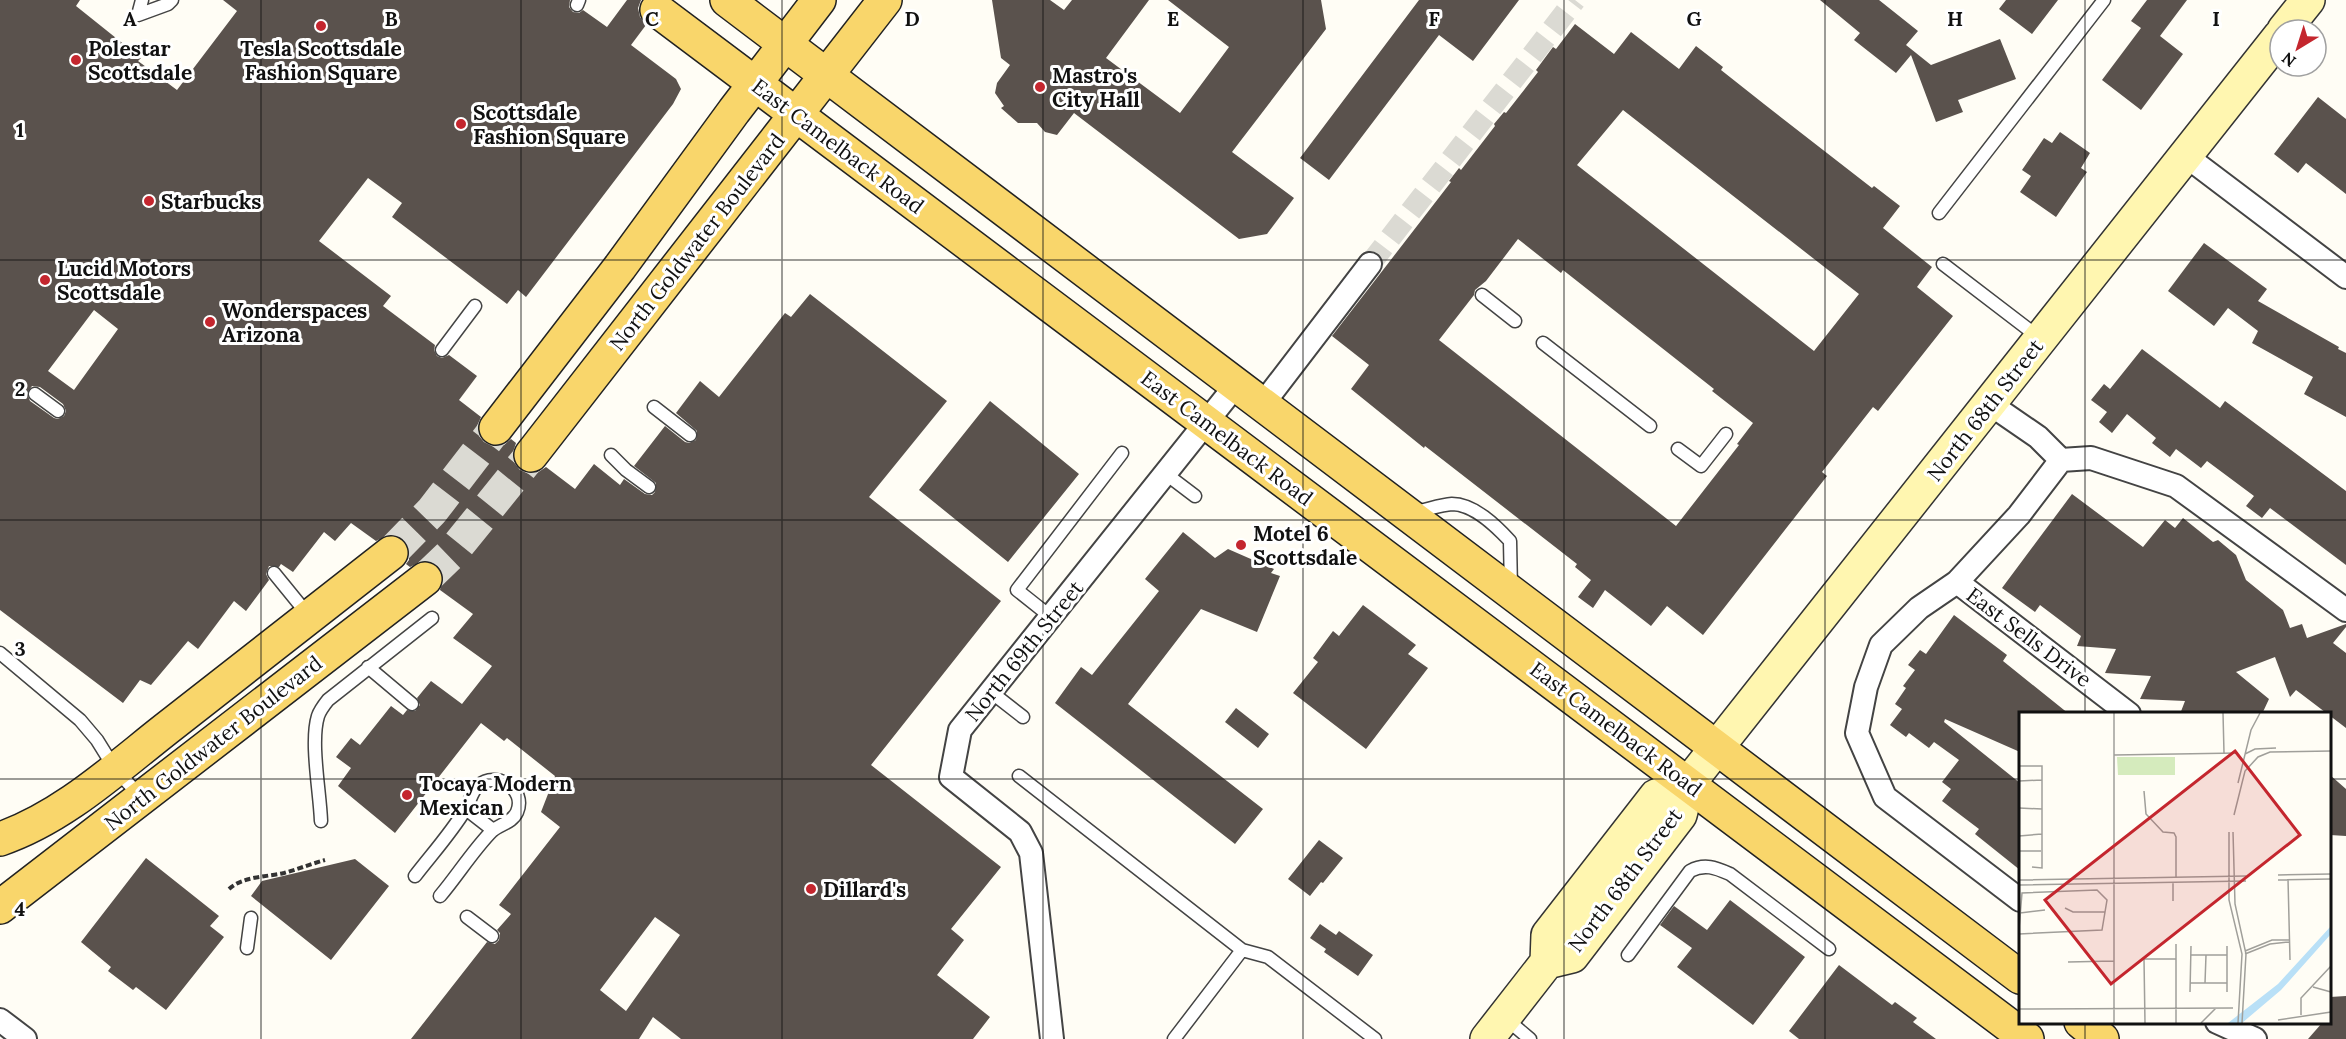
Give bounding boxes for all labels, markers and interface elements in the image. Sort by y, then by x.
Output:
text: A [123,6,137,31]
text: B [384,6,398,31]
text: C [645,6,659,31]
text: D [904,6,920,31]
text: E [1167,6,1179,31]
text: F [1428,6,1440,31]
text: G [1686,6,1702,31]
text: H [1947,6,1963,31]
text: I [2212,6,2220,31]
north arrow [2268,18,2328,78]
marker: Tesla Scottsdale Fashion Square [314,19,328,33]
place label: Polestar Scottsdale [88,35,192,86]
place label: Tesla Scottsdale Fashion Square [240,35,402,86]
text: N [2278,48,2300,72]
marker: Polestar Scottsdale [69,53,83,67]
place label: Mastro's City Hall [1052,62,1140,113]
street label: East Camelback Road [747,73,929,219]
marker: Mastro's City Hall [1033,80,1047,94]
place label: Scottsdale Fashion Square [473,99,626,150]
text: 1 [16,117,24,142]
marker: Scottsdale Fashion Square [454,117,468,131]
street label: North Goldwater Boulevard [604,128,790,356]
place label: Starbucks [161,188,262,215]
marker: Starbucks [142,194,156,208]
place label: Lucid Motors Scottsdale [57,255,191,306]
marker: Lucid Motors Scottsdale [38,273,52,287]
place label: Wonderspaces Arizona [222,297,367,348]
marker: Wonderspaces Arizona [203,315,217,329]
street label: North 68th Street [1921,333,2050,487]
street label: East Camelback Road [1136,365,1318,511]
text: 2 [15,376,25,401]
place label: Motel 6 Scottsdale [1253,520,1357,571]
marker: Motel 6 Scottsdale [1234,538,1248,552]
street label: North 69th Street [959,574,1090,727]
street label: East Sells Drive [1961,581,2097,693]
text: 3 [14,636,26,661]
street label: North Goldwater Boulevard [99,650,327,836]
street label: East Camelback Road [1525,656,1707,802]
inset map [2019,712,2331,1024]
place label: Tocaya Modern Mexican [419,770,572,821]
marker: Tocaya Modern Mexican [400,788,414,802]
street label: North 68th Street [1562,802,1688,957]
place label: Dillard's [823,876,906,903]
marker: Dillard's [804,882,818,896]
text: 4 [15,896,26,921]

